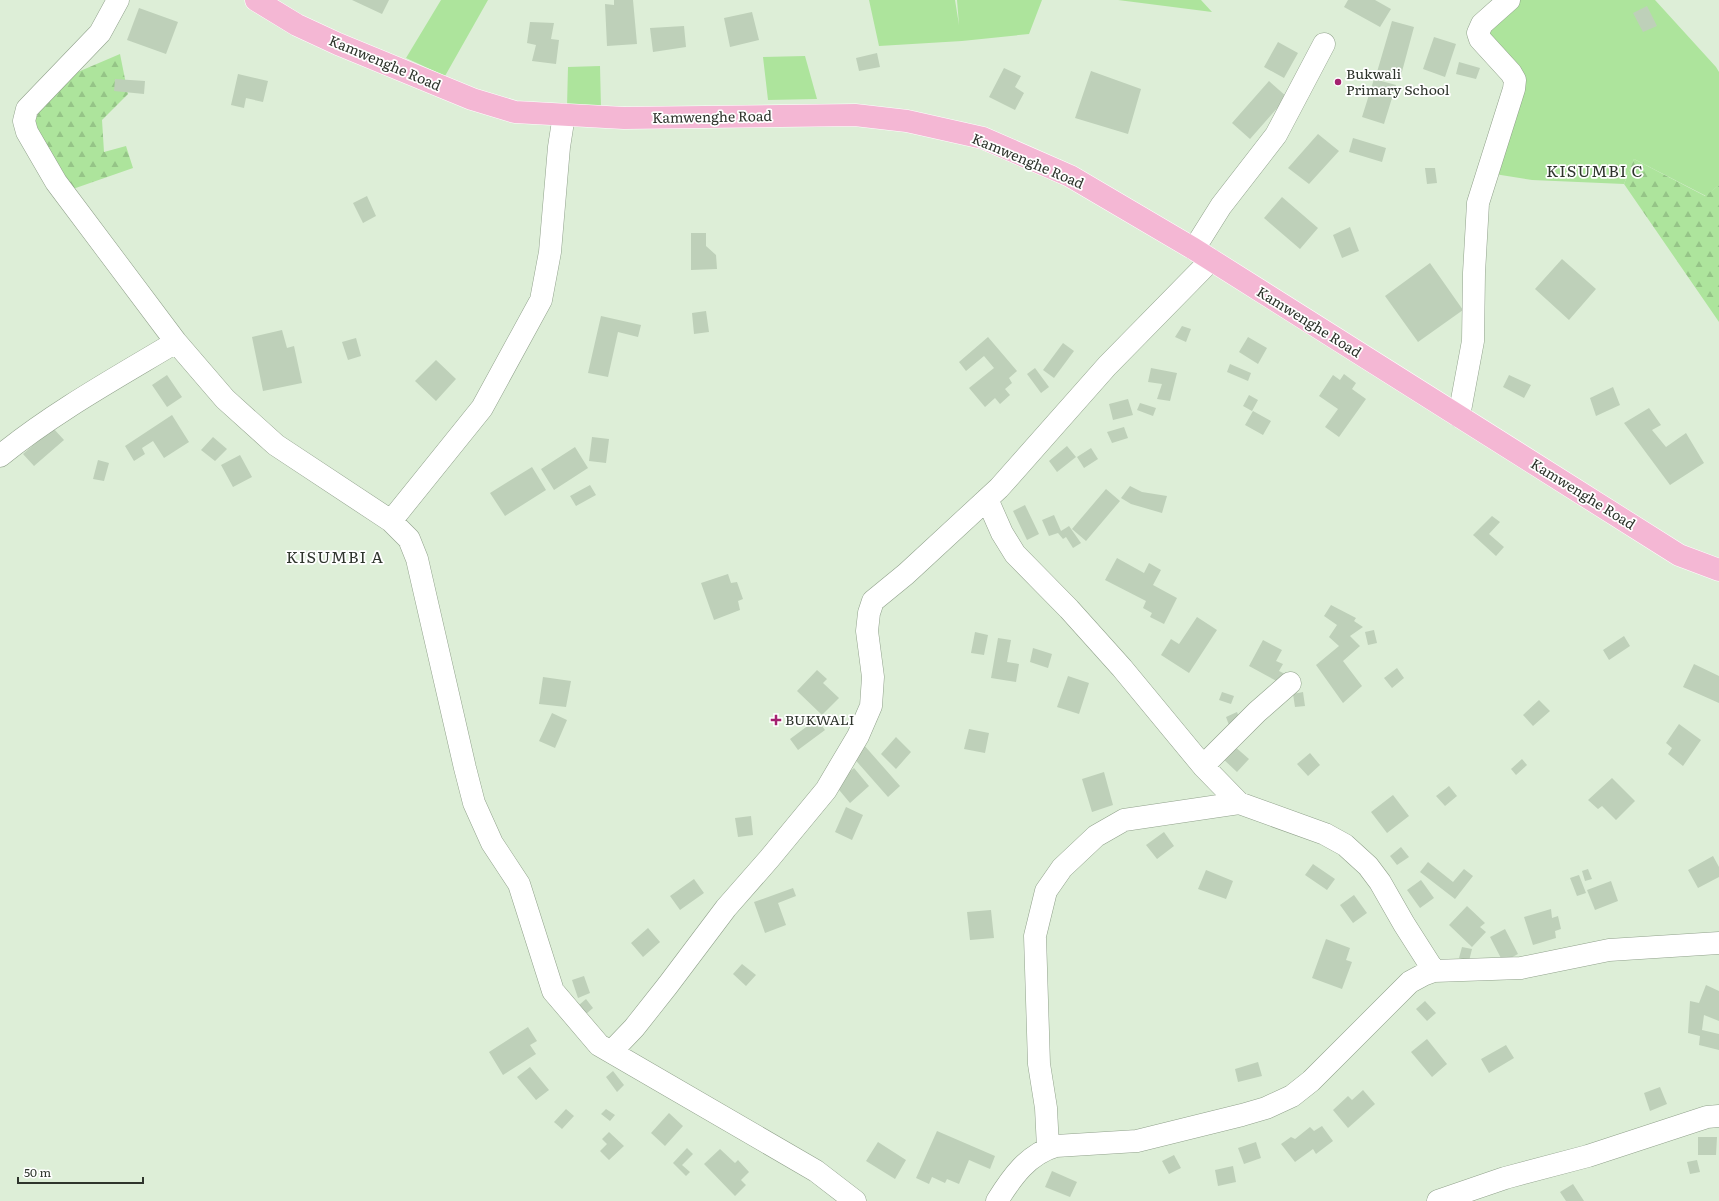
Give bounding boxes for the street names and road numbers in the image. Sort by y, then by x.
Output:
street label: Kamwenghe Road [326,29,445,95]
street label: Kamwenghe Road [652,105,773,127]
street label: Kamwenghe Road [969,127,1088,193]
street label: Kamwenghe Road [1253,281,1366,362]
street label: Kamwenghe Road [1527,453,1640,534]

